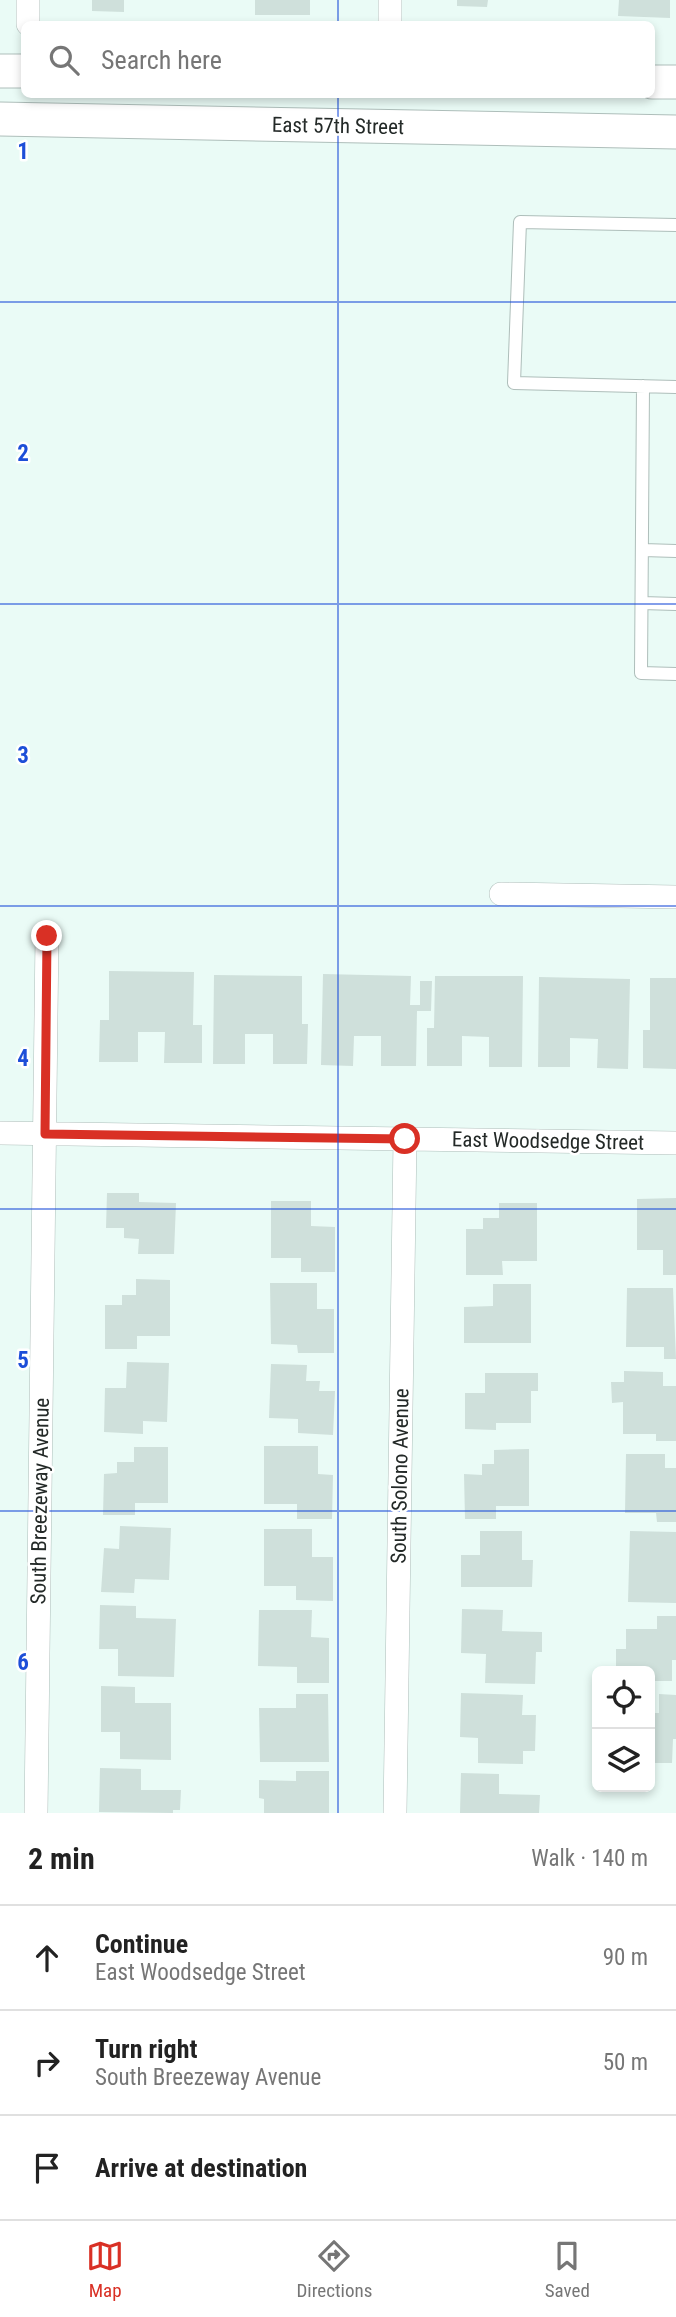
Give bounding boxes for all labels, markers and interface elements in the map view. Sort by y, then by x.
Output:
search box [21,21,655,98]
icon: search [45,41,83,79]
text: Search here [101,45,222,75]
street label: East 57th Street [272,113,404,139]
text: 1 [17,138,29,165]
text: 2 [17,440,29,467]
text: 3 [17,742,29,769]
route end [31,920,62,951]
text: 4 [17,1045,29,1072]
route start [389,1123,420,1154]
street label: East Woodsedge Street [452,1127,644,1155]
text: 5 [17,1347,29,1374]
street label: South Solono Avenue [386,1388,414,1564]
street label: South Breezeway Avenue [26,1397,54,1604]
text: 6 [17,1649,29,1676]
map controls [592,1666,655,1792]
button: locate [592,1666,655,1729]
button: layers [592,1729,655,1792]
text: 2 min [28,1841,95,1876]
text: Walk · 140 m [531,1845,648,1872]
text: Continue [95,1929,188,1959]
icon: ahead [28,1939,66,1977]
text: 90 m [603,1944,648,1971]
text: East Woodsedge Street [95,1959,306,1986]
text: Turn right [95,2034,197,2064]
icon: right [28,2044,66,2082]
text: 50 m [603,2049,648,2076]
text: South Breezeway Avenue [95,2064,321,2091]
icon: arrive [28,2149,66,2187]
text: Arrive at destination [95,2153,307,2183]
tab: Map [86,2237,124,2302]
tab: Directions [296,2237,372,2302]
tab: Saved [545,2237,590,2302]

